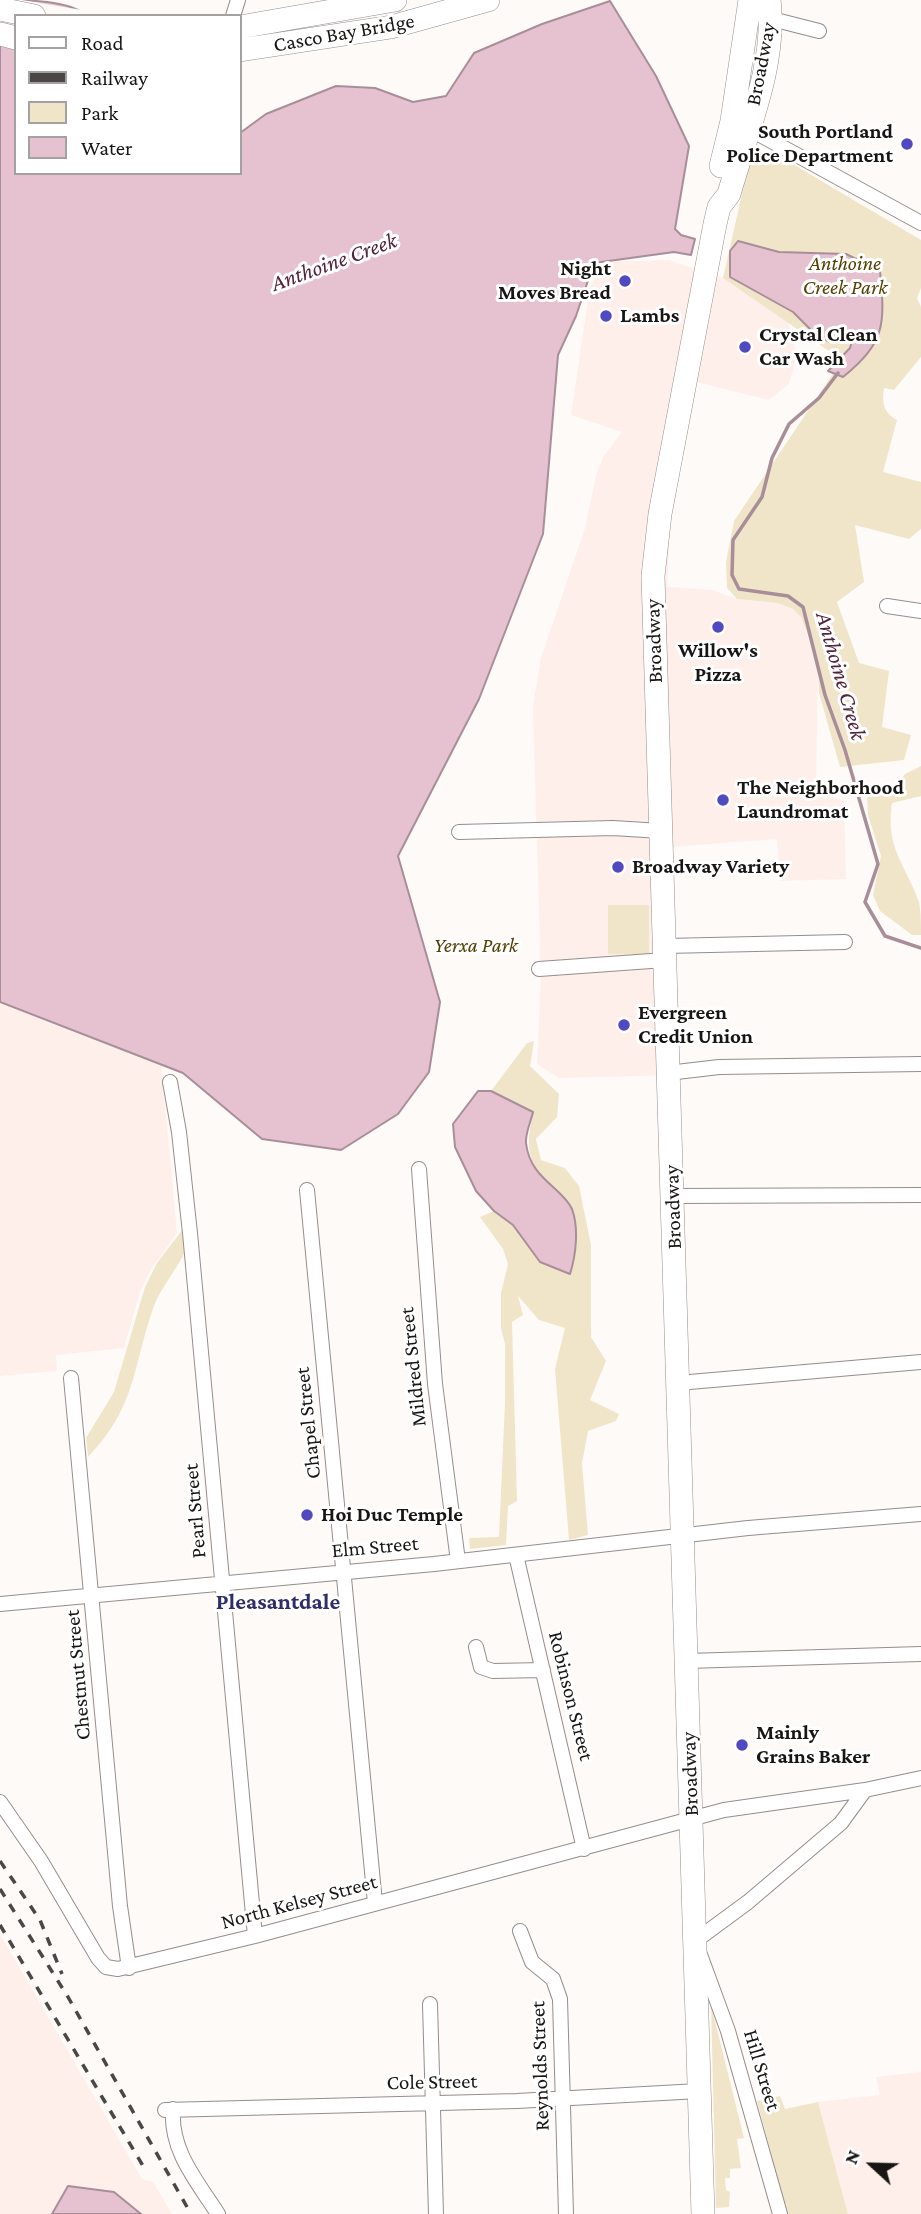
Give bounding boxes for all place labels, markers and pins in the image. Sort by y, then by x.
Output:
place label: South Portland Police Department [726,119,893,169]
marker: South Portland Police Department [899,136,915,152]
place label: Night Moves Bread [498,256,611,306]
marker: Night Moves Bread [617,273,633,289]
place label: Lambs [620,303,679,329]
marker: Lambs [598,308,614,324]
place label: Crystal Clean Car Wash [759,322,878,372]
marker: Crystal Clean Car Wash [737,339,753,355]
marker: Willow's Pizza [710,619,726,635]
place label: Willow's Pizza [678,638,758,688]
place label: The Neighborhood Laundromat [737,775,904,825]
marker: The Neighborhood Laundromat [715,792,731,808]
place label: Broadway Variety [632,854,789,880]
marker: Broadway Variety [610,859,626,875]
place label: Evergreen Credit Union [638,1000,753,1050]
marker: Evergreen Credit Union [616,1017,632,1033]
place label: Hoi Duc Temple [321,1502,463,1528]
marker: Hoi Duc Temple [299,1507,315,1523]
place label: Mainly Grains Baker [756,1720,870,1770]
marker: Mainly Grains Baker [734,1737,750,1753]

